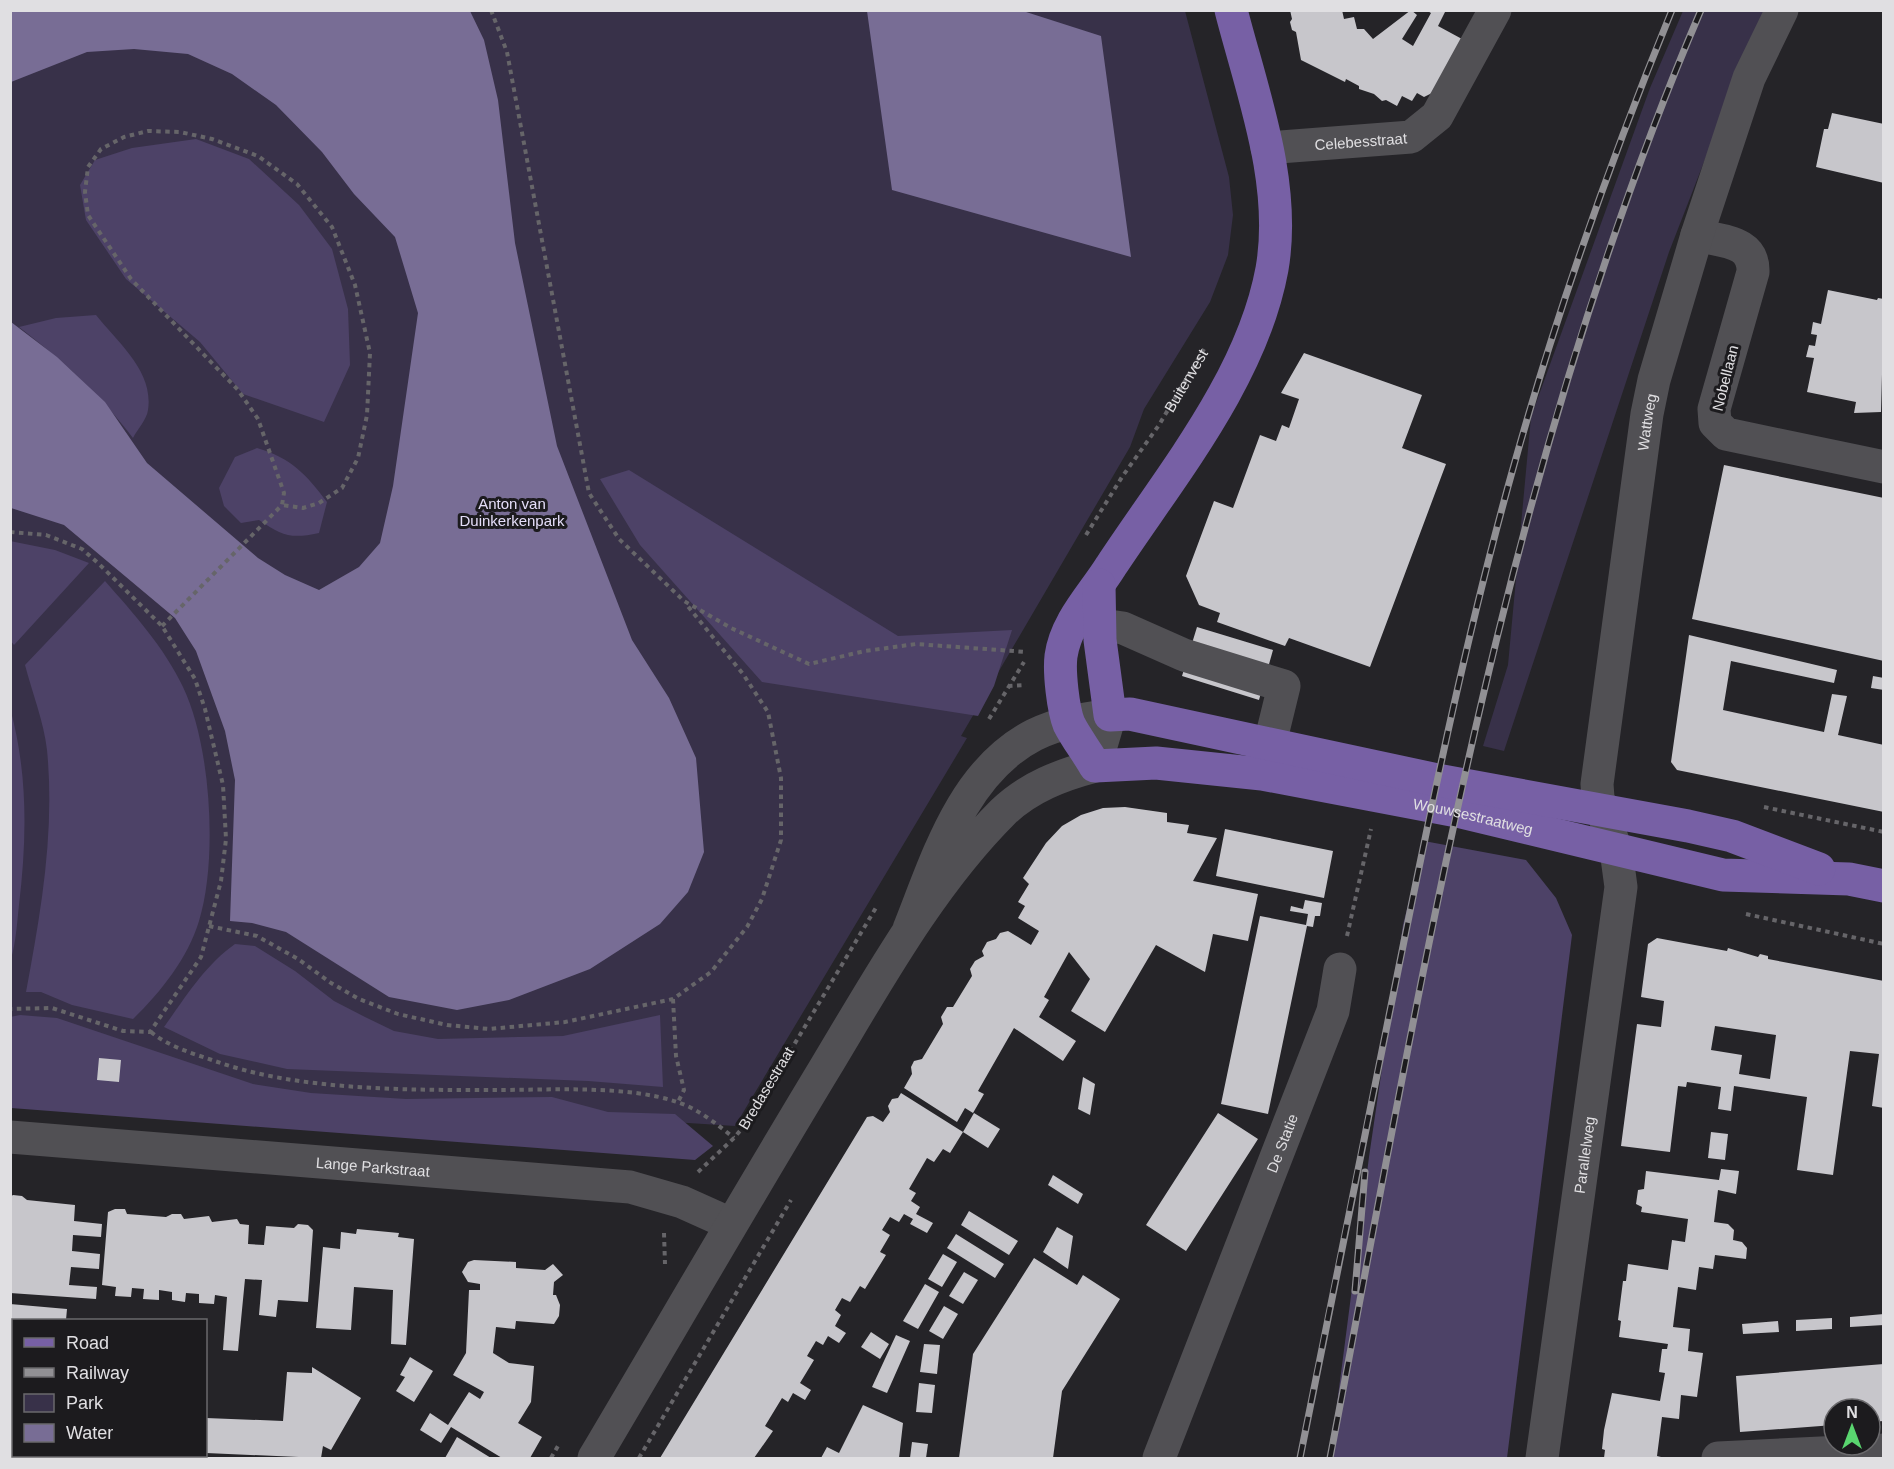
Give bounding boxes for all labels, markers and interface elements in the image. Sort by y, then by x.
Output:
street label: Celebesstraat [1314,129,1408,153]
street label: Nobellaan [1709,343,1741,413]
street label: Buitenvest [1160,345,1211,415]
street label: Wattweg [1634,392,1660,452]
park label: Anton van Duinkerkenpark [459,495,565,529]
street label: Wouwsestraatweg [1412,794,1535,838]
street label: Bredasestraat [735,1043,798,1132]
street label: De Statie [1262,1111,1301,1175]
street label: Parallelweg [1570,1115,1598,1194]
street label: Lange Parkstraat [315,1153,431,1179]
legend [12,1319,207,1457]
text: Road [66,1333,109,1353]
text: Railway [66,1363,129,1383]
text: Park [66,1393,104,1413]
north arrow [1822,1397,1882,1457]
text: N [1846,1404,1858,1421]
text: Water [66,1423,113,1443]

